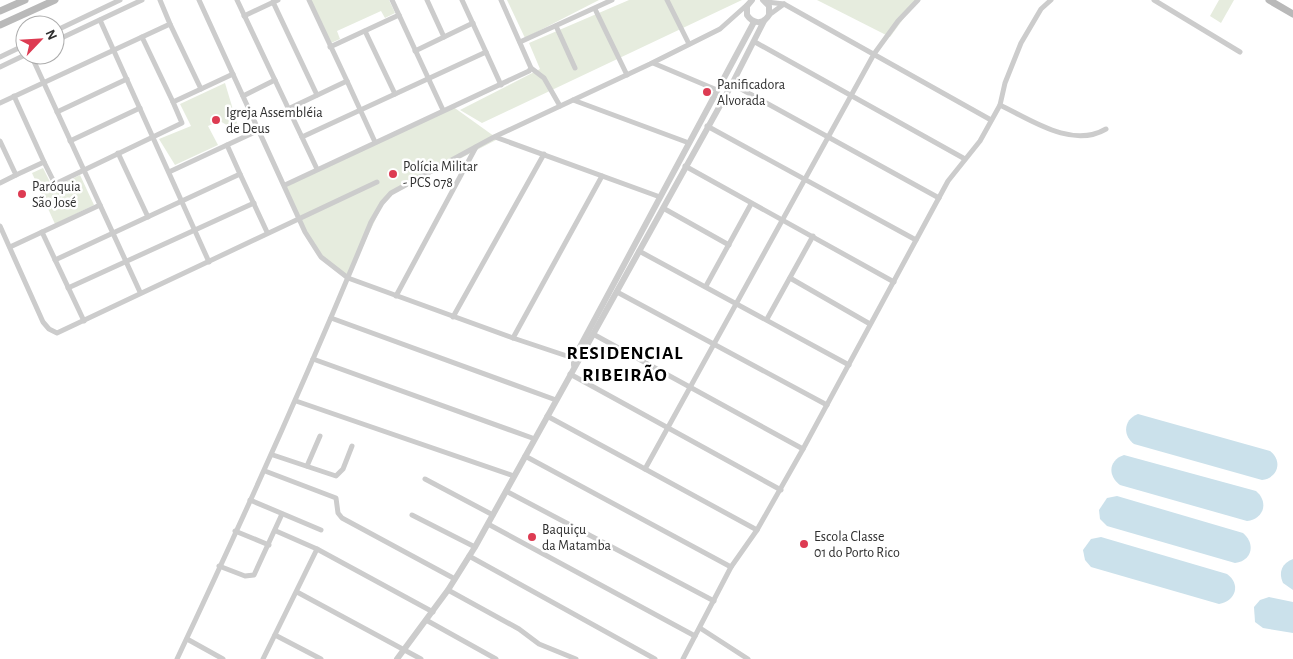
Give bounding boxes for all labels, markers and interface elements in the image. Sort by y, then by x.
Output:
north arrow [15,15,65,65]
text: N [42,28,59,42]
place label: Panificadora Alvorada [717,78,786,108]
marker: Panificadora Alvorada [701,86,713,98]
place label: Igreja Assembléia de Deus [226,106,323,136]
marker: Igreja Assembléia de Deus [210,114,222,126]
place label: Polícia Militar - PCS 078 [403,160,478,190]
marker: Polícia Militar - PCS 078 [387,168,399,180]
place label: Paróquia São José [32,180,81,210]
marker: Paróquia São José [16,188,28,200]
district label: RESIDENCIAL RIBEIRÃO [566,344,684,385]
place label: Baquiçu da Matamba [542,523,612,553]
place label: Escola Classe 01 do Porto Rico [814,530,900,560]
marker: Baquiçu da Matamba [526,531,538,543]
marker: Escola Classe 01 do Porto Rico [798,538,810,550]

